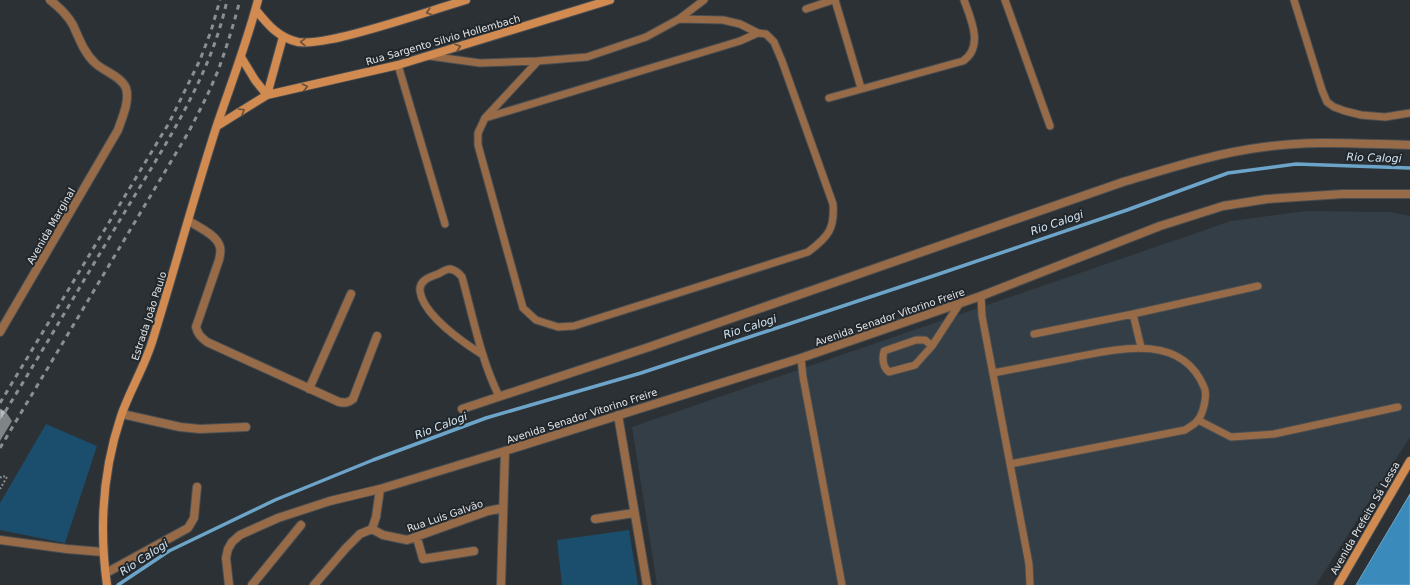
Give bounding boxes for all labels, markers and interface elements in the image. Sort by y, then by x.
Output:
one-way arrow [425,7,432,16]
street label: Rua Sargento Silvio Hollembach [365,13,521,67]
one-way arrow [300,37,306,46]
one-way arrow [455,43,462,52]
one-way arrow [302,83,309,91]
one-way arrow [238,108,245,115]
water label: Rio Calogi [1346,151,1402,165]
street label: Avenida Marginal [25,186,77,266]
water label: Rio Calogi [1029,208,1085,238]
street label: Estrada João Paulo [129,270,169,362]
street label: Avenida Senador Vitorino Freire [814,286,966,348]
water label: Rio Calogi [722,312,778,342]
street label: Avenida Senador Vitorino Freire [505,386,659,446]
water label: Rio Calogi [413,410,469,442]
street label: Avenida Prefeito Sá Lessa [1328,460,1402,576]
street label: Rua Luis Galvão [405,498,485,534]
water label: Rio Calogi [117,538,171,578]

